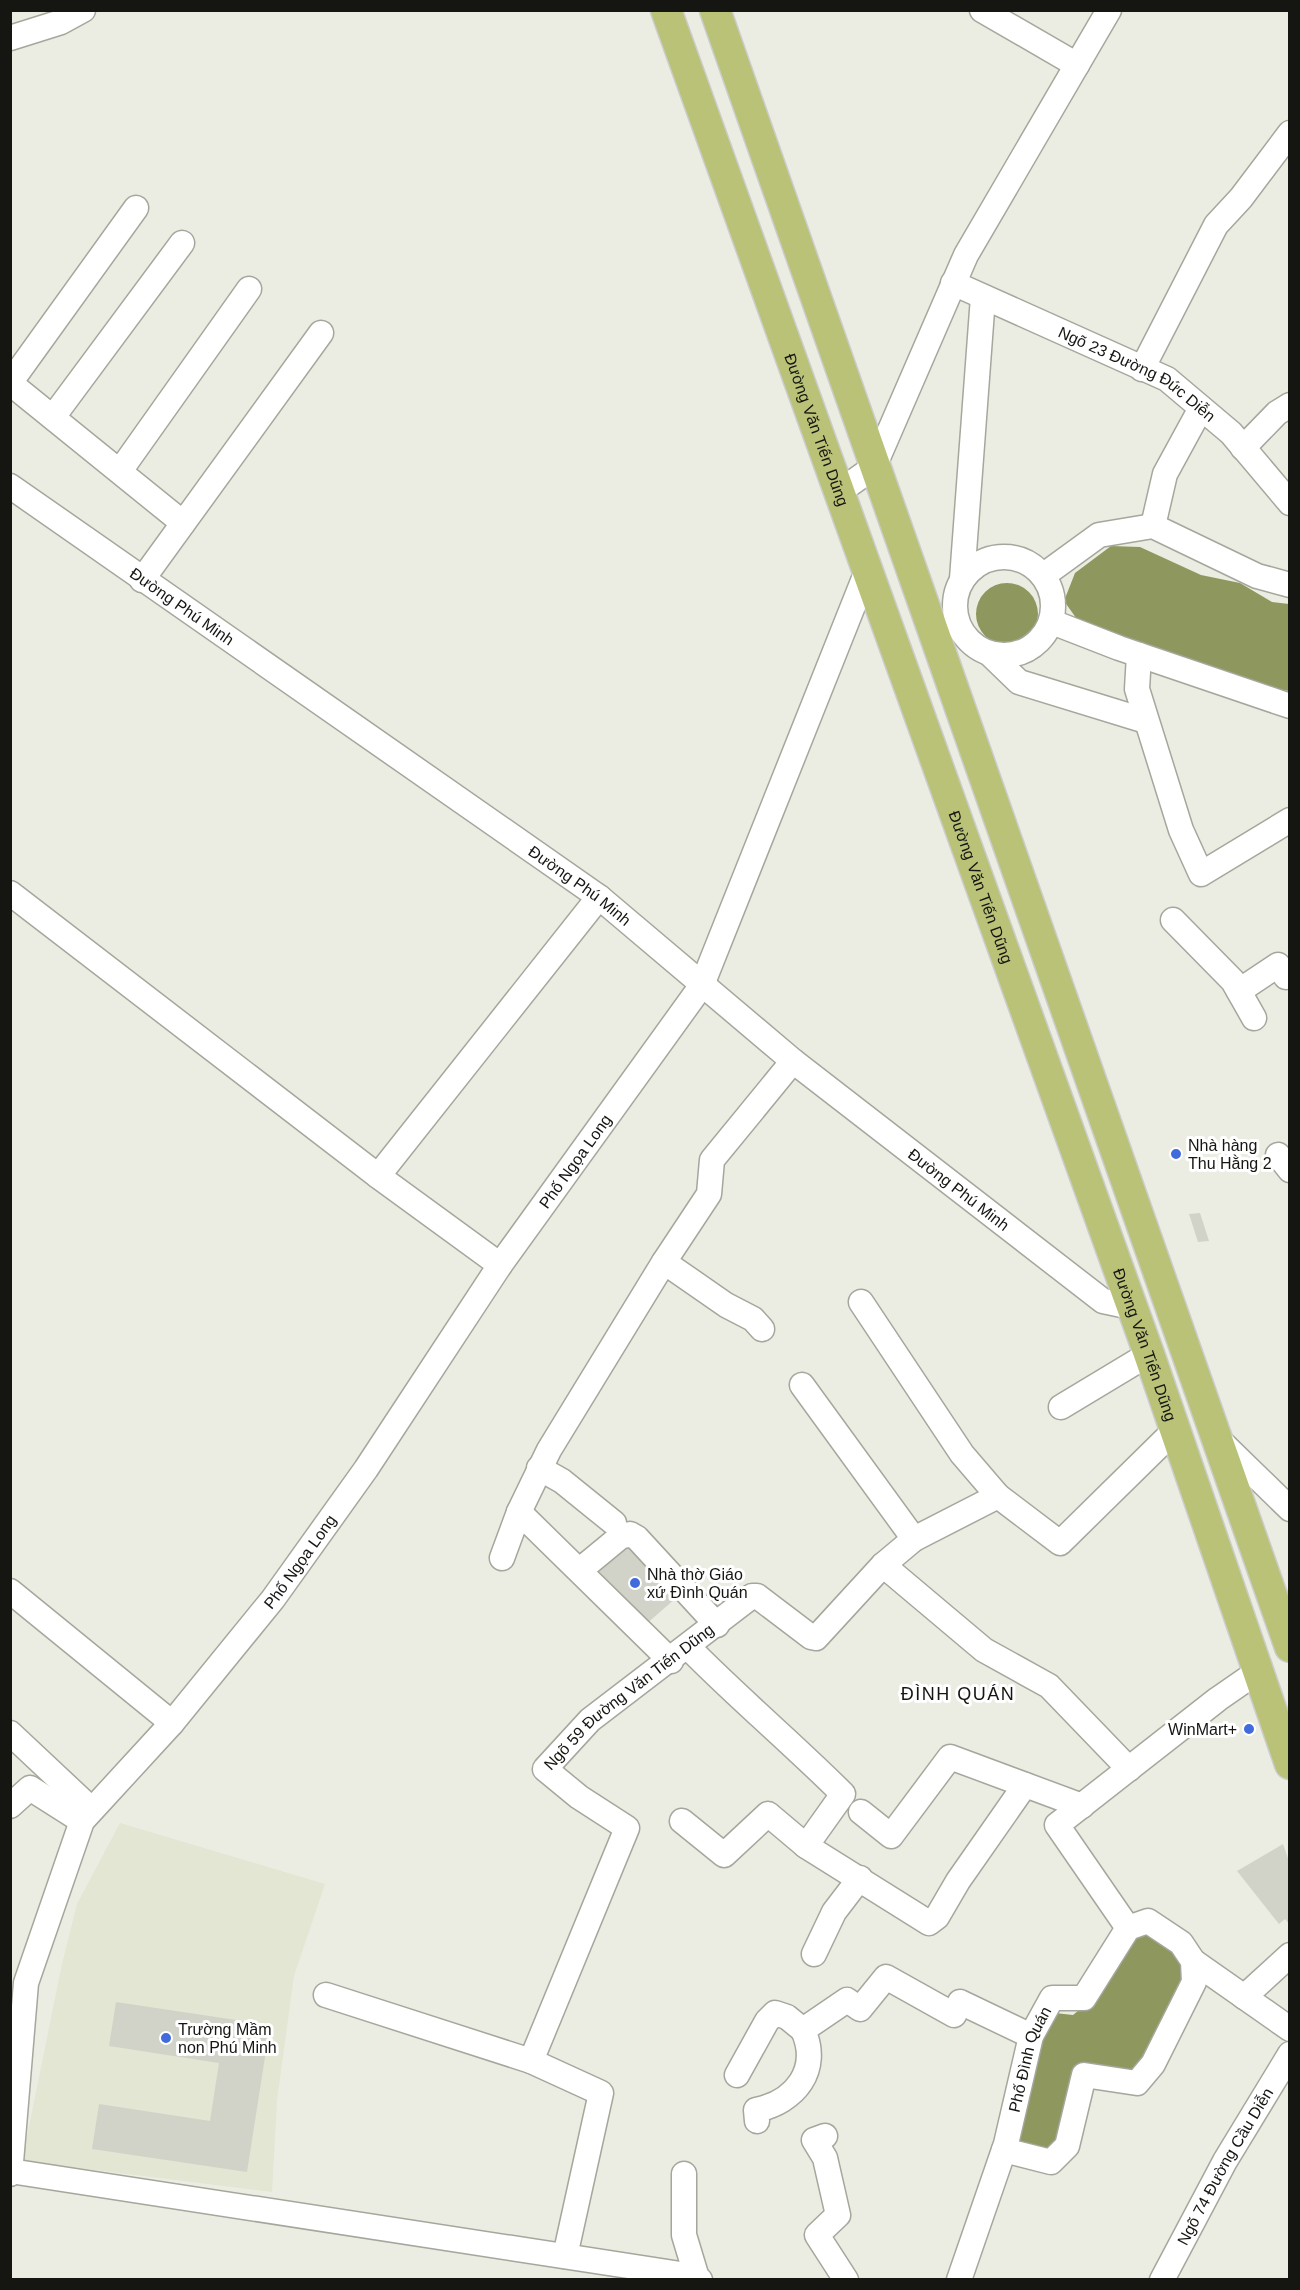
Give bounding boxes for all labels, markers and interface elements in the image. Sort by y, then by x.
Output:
street label: Ngõ 23 Đường Đức Diễn [1056,323,1219,425]
street label: Đường Văn Tiến Dũng [782,351,852,508]
street label: Đường Phú Minh [127,564,237,648]
street label: Đường Văn Tiến Dũng [946,808,1016,966]
street label: Đường Phú Minh [526,842,634,929]
street label: Phố Ngọa Long [535,1111,614,1211]
place label: Nhà hàng Thu Hằng 2 [1188,1137,1272,1172]
street label: Đường Phú Minh [905,1145,1013,1234]
marker: Nhà hàng Thu Hằng 2 [1169,1147,1183,1161]
street label: Đường Văn Tiến Dũng [1110,1266,1180,1423]
street label: Phố Ngọa Long [260,1511,339,1612]
place label: Nhà thờ Giáo xứ Đình Quán [647,1566,748,1601]
marker: Nhà thờ Giáo xứ Đình Quán [628,1576,642,1590]
street label: Ngõ 59 Đường Văn Tiến Dũng [540,1620,717,1773]
district label: ĐÌNH QUÁN [901,1684,1015,1704]
place label: WinMart+ [1168,1721,1237,1738]
marker: WinMart+ [1242,1722,1256,1736]
street label: Phố Đình Quán [1005,2003,1054,2114]
place label: Trường Mầm non Phú Minh [178,2021,277,2056]
marker: Trường Mầm non Phú Minh [159,2031,173,2045]
street label: Ngõ 74 Đường Cầu Diễn [1174,2085,1276,2248]

